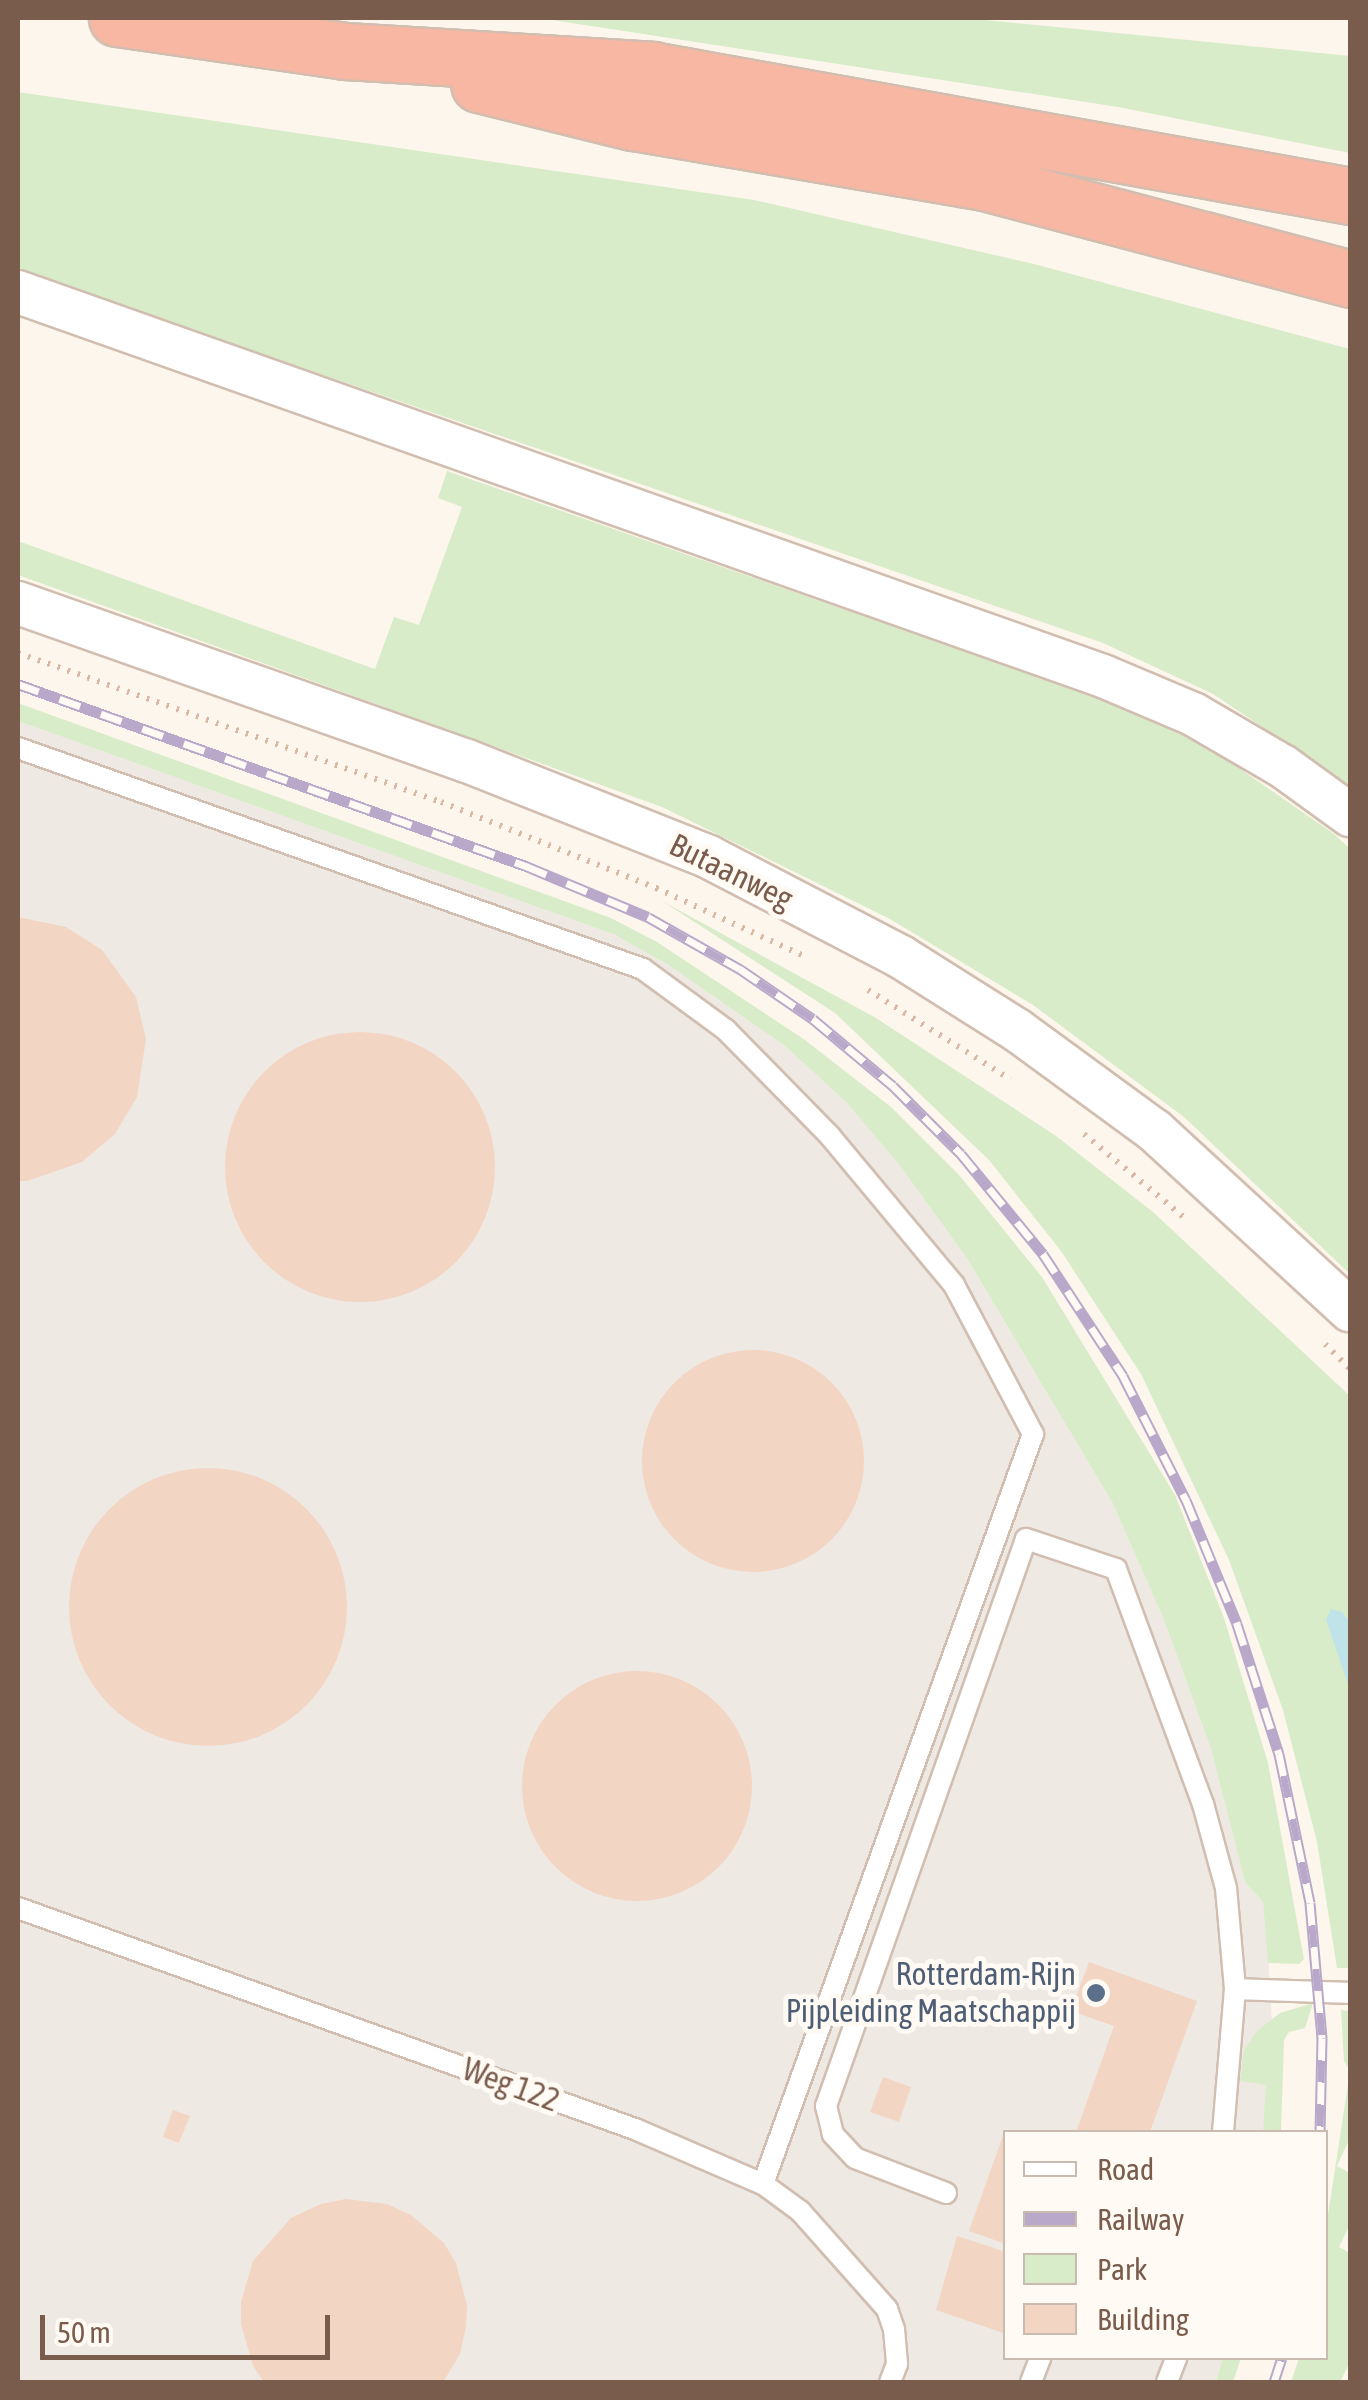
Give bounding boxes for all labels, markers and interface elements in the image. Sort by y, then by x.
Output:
street label: Butaanweg [663,826,799,918]
place label: Rotterdam-Rijn Pijpleiding Maatschappij [786,1956,1076,2031]
marker: Rotterdam-Rijn Pijpleiding Maatschappij [1085,1982,1107,2004]
street label: Weg 122 [457,2050,565,2120]
legend [1003,2130,1328,2360]
text: Road [1097,2152,1154,2186]
text: Railway [1097,2202,1184,2236]
text: Park [1097,2252,1147,2286]
scale bar [45,2295,335,2357]
text: Building [1097,2302,1189,2336]
text: 50 m [57,2315,111,2349]

